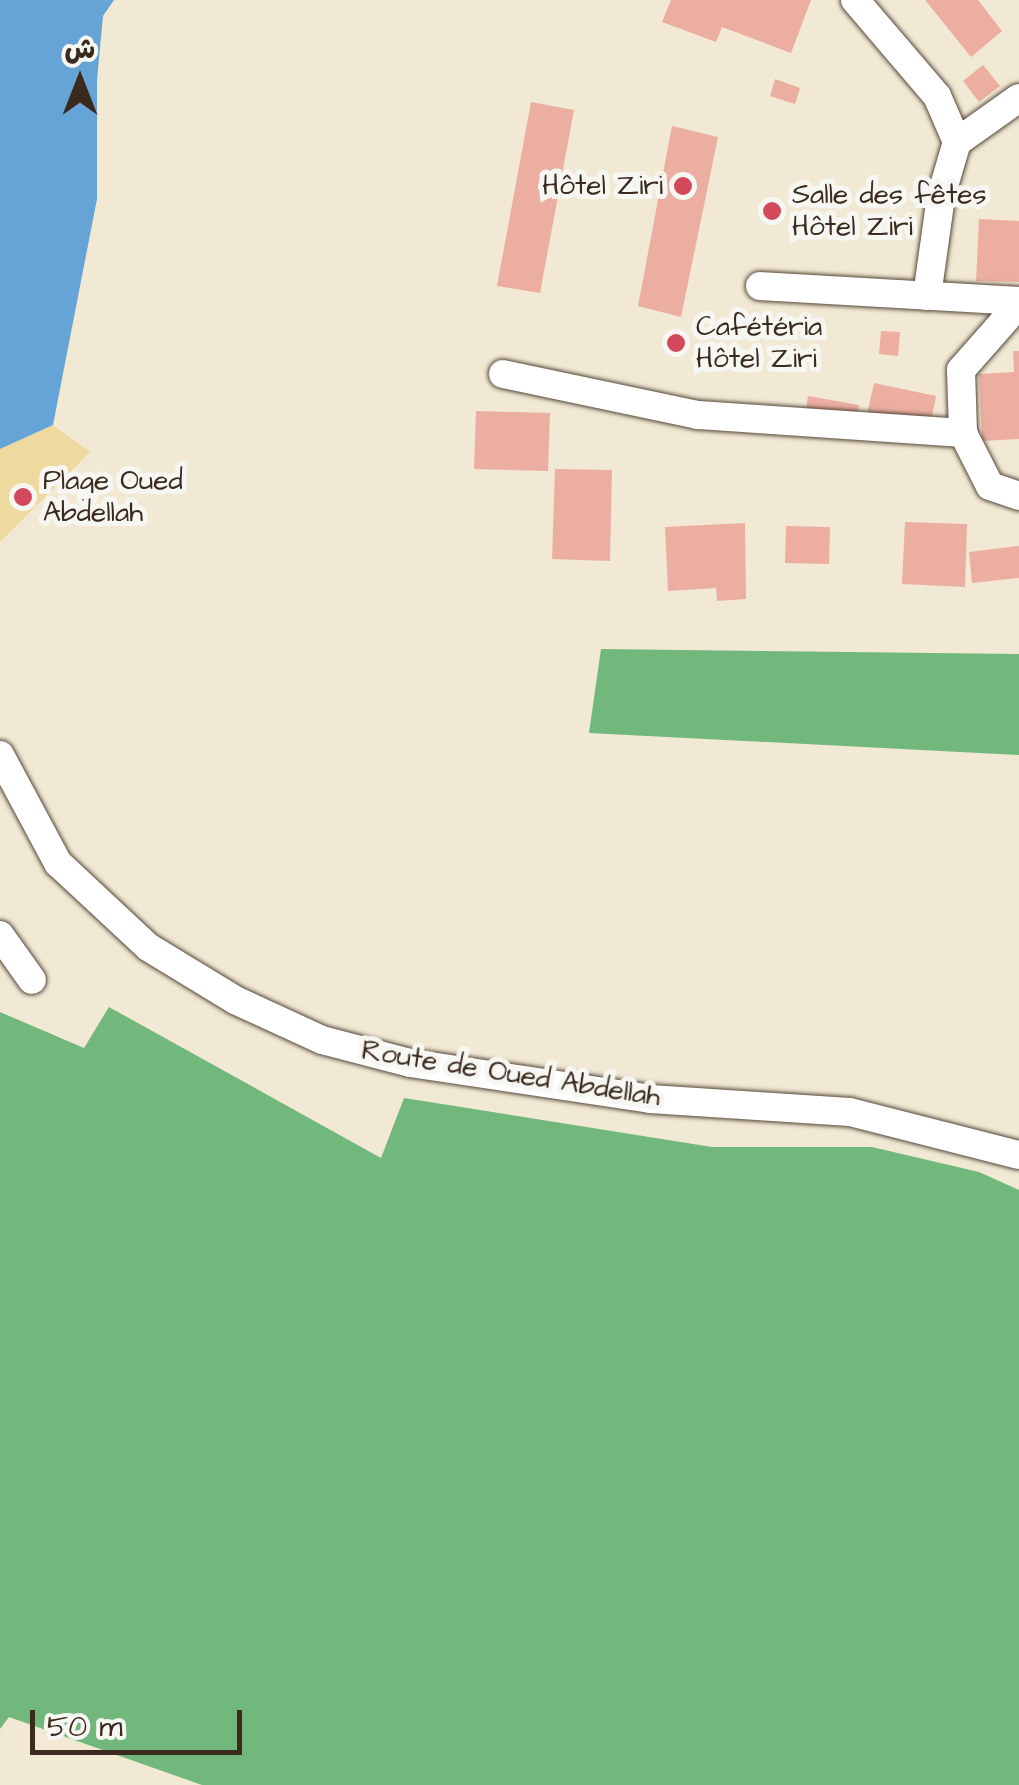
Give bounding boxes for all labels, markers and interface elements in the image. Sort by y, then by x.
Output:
north arrow [30,30,130,130]
text: ش [65,30,95,69]
place label: Hôtel Ziri [542,169,663,203]
marker: Hôtel Ziri [672,175,694,197]
place label: Salle des fêtes Hôtel Ziri [792,178,986,244]
marker: Salle des fêtes Hôtel Ziri [761,200,783,222]
place label: Cafétéria Hôtel Ziri [696,310,822,376]
marker: Cafétéria Hôtel Ziri [665,332,687,354]
place label: Plage Oued Abdellah [43,464,183,530]
marker: Plage Oued Abdellah [12,486,34,508]
street label: Route de Oued Abdellah [359,1034,663,1114]
scale bar [35,1690,248,1752]
text: 50 m [47,1706,123,1748]

